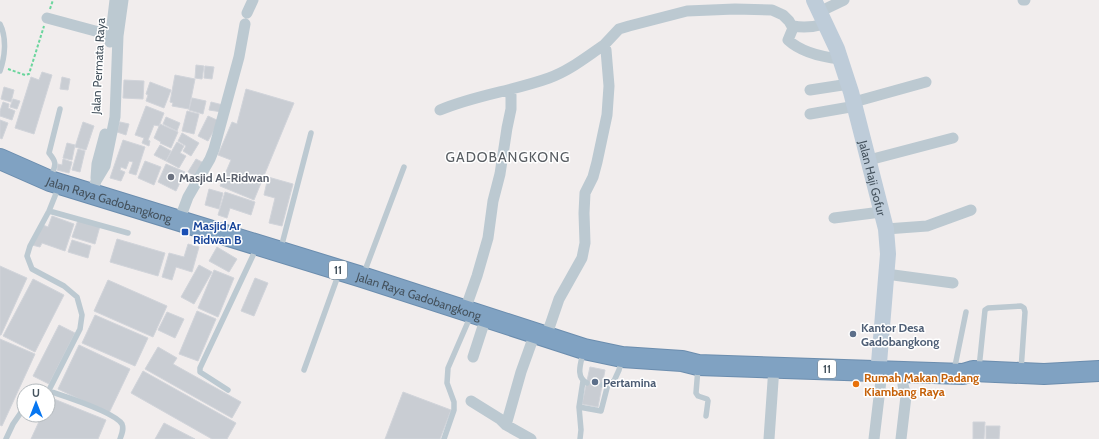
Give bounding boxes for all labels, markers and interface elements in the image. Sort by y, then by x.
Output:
street label: Jalan Permata Raya [88,17,108,116]
street label: Jalan Haji Gofur [856,138,890,217]
district label: GADOBANGKONG [446,148,570,166]
place label: Masjid Al-Ridwan [179,170,269,185]
marker: Masjid Al-Ridwan [166,172,176,182]
street label: Jalan Raya Gadobangkong [43,173,175,226]
place label: Masjid Ar Ridwan B [193,218,242,247]
marker: Masjid Ar Ridwan B [180,227,190,237]
road number: 11 [329,261,347,279]
street label: Jalan Raya Gadobangkong [354,268,484,323]
place label: Kantor Desa Gadobangkong [861,320,939,349]
marker: Kantor Desa Gadobangkong [848,329,858,339]
road number: 11 [818,360,836,378]
place label: Rumah Makan Padang Kiambang Raya [864,370,979,399]
place label: Pertamina [603,375,656,390]
marker: Pertamina [590,377,600,387]
marker: Rumah Makan Padang Kiambang Raya [851,379,861,389]
north arrow [16,383,56,423]
text: U [32,386,40,400]

